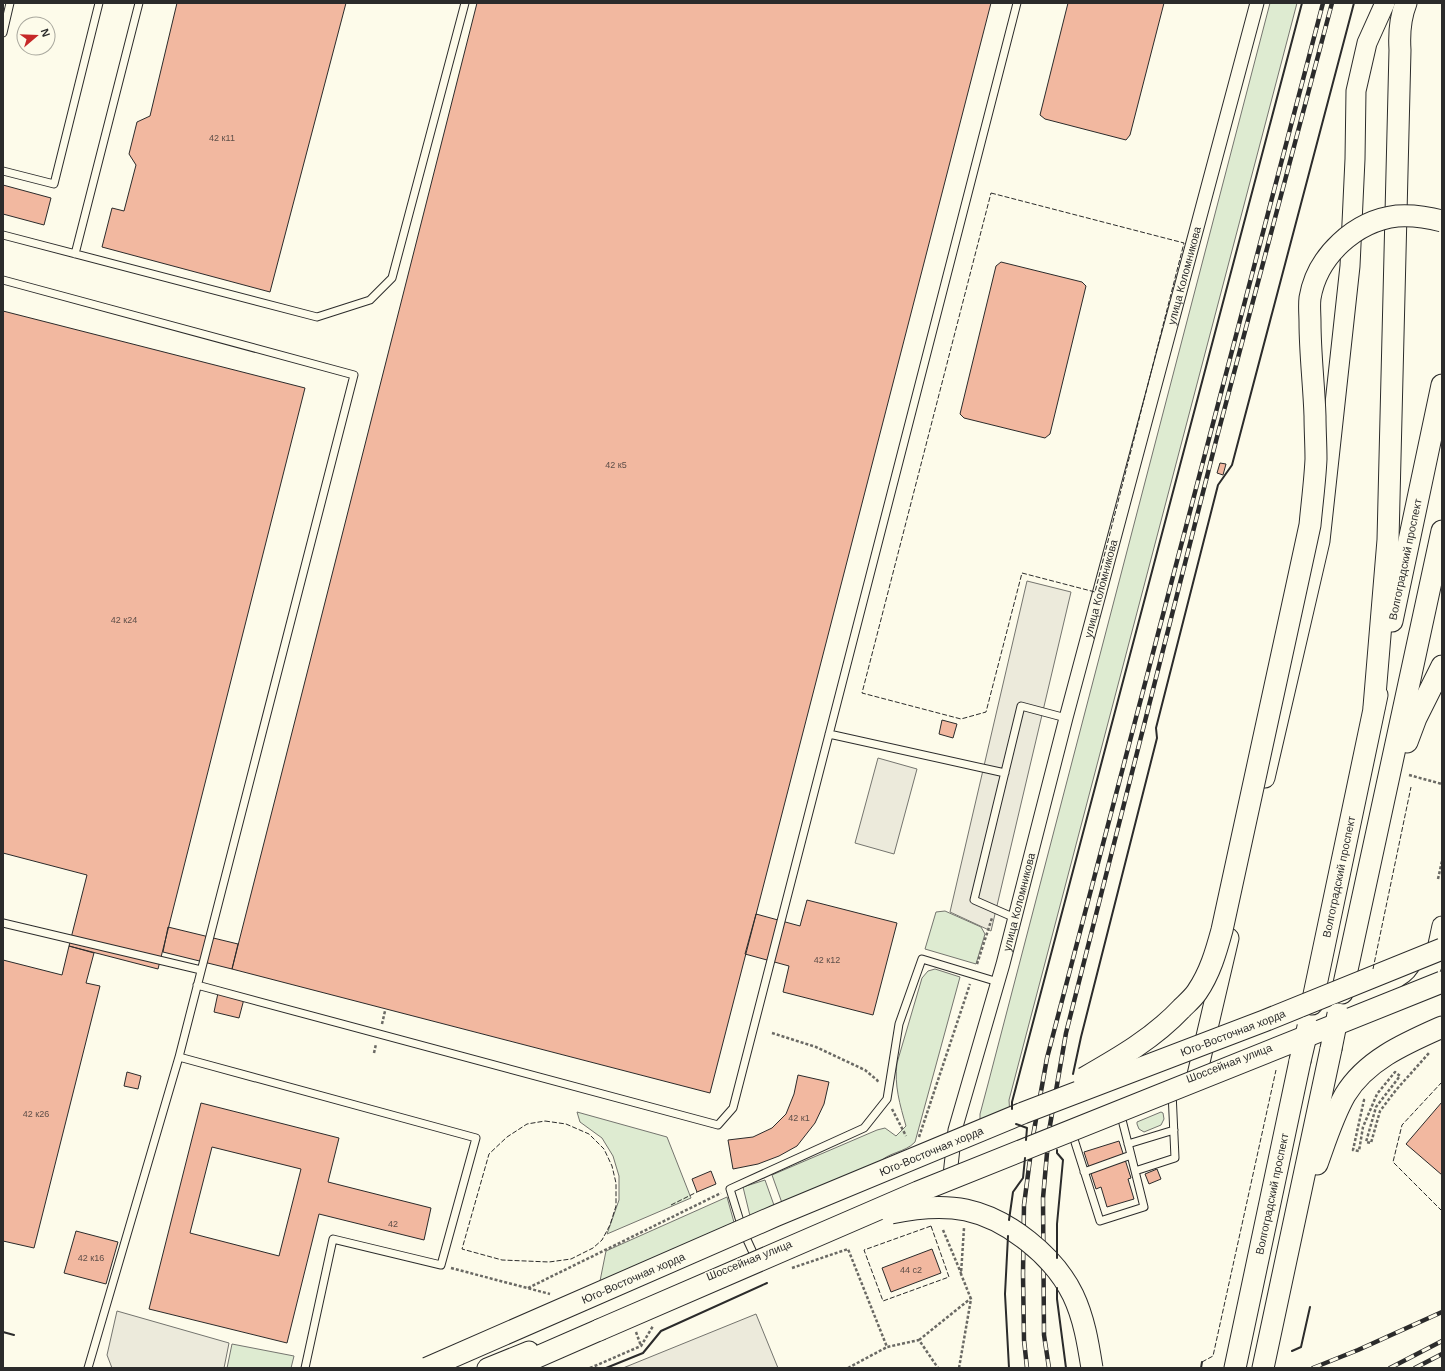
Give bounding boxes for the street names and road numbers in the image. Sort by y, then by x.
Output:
street label: улица Коломникова [1165,224,1203,326]
street label: Волгоградский проспект [1386,498,1424,621]
street label: улица Коломникова [1082,537,1120,639]
street label: Волгоградский проспект [1320,815,1357,939]
street label: улица Коломникова [1001,851,1037,953]
street label: Юго-Восточная хорда [1179,1007,1288,1058]
street label: Шоссейная улица [1184,1041,1274,1085]
street label: Юго-Восточная хорда [878,1124,986,1178]
street label: Волгоградский проспект [1253,1132,1291,1256]
street label: Шоссейная улица [705,1237,794,1283]
street label: Юго-Восточная хорда [580,1250,687,1306]

